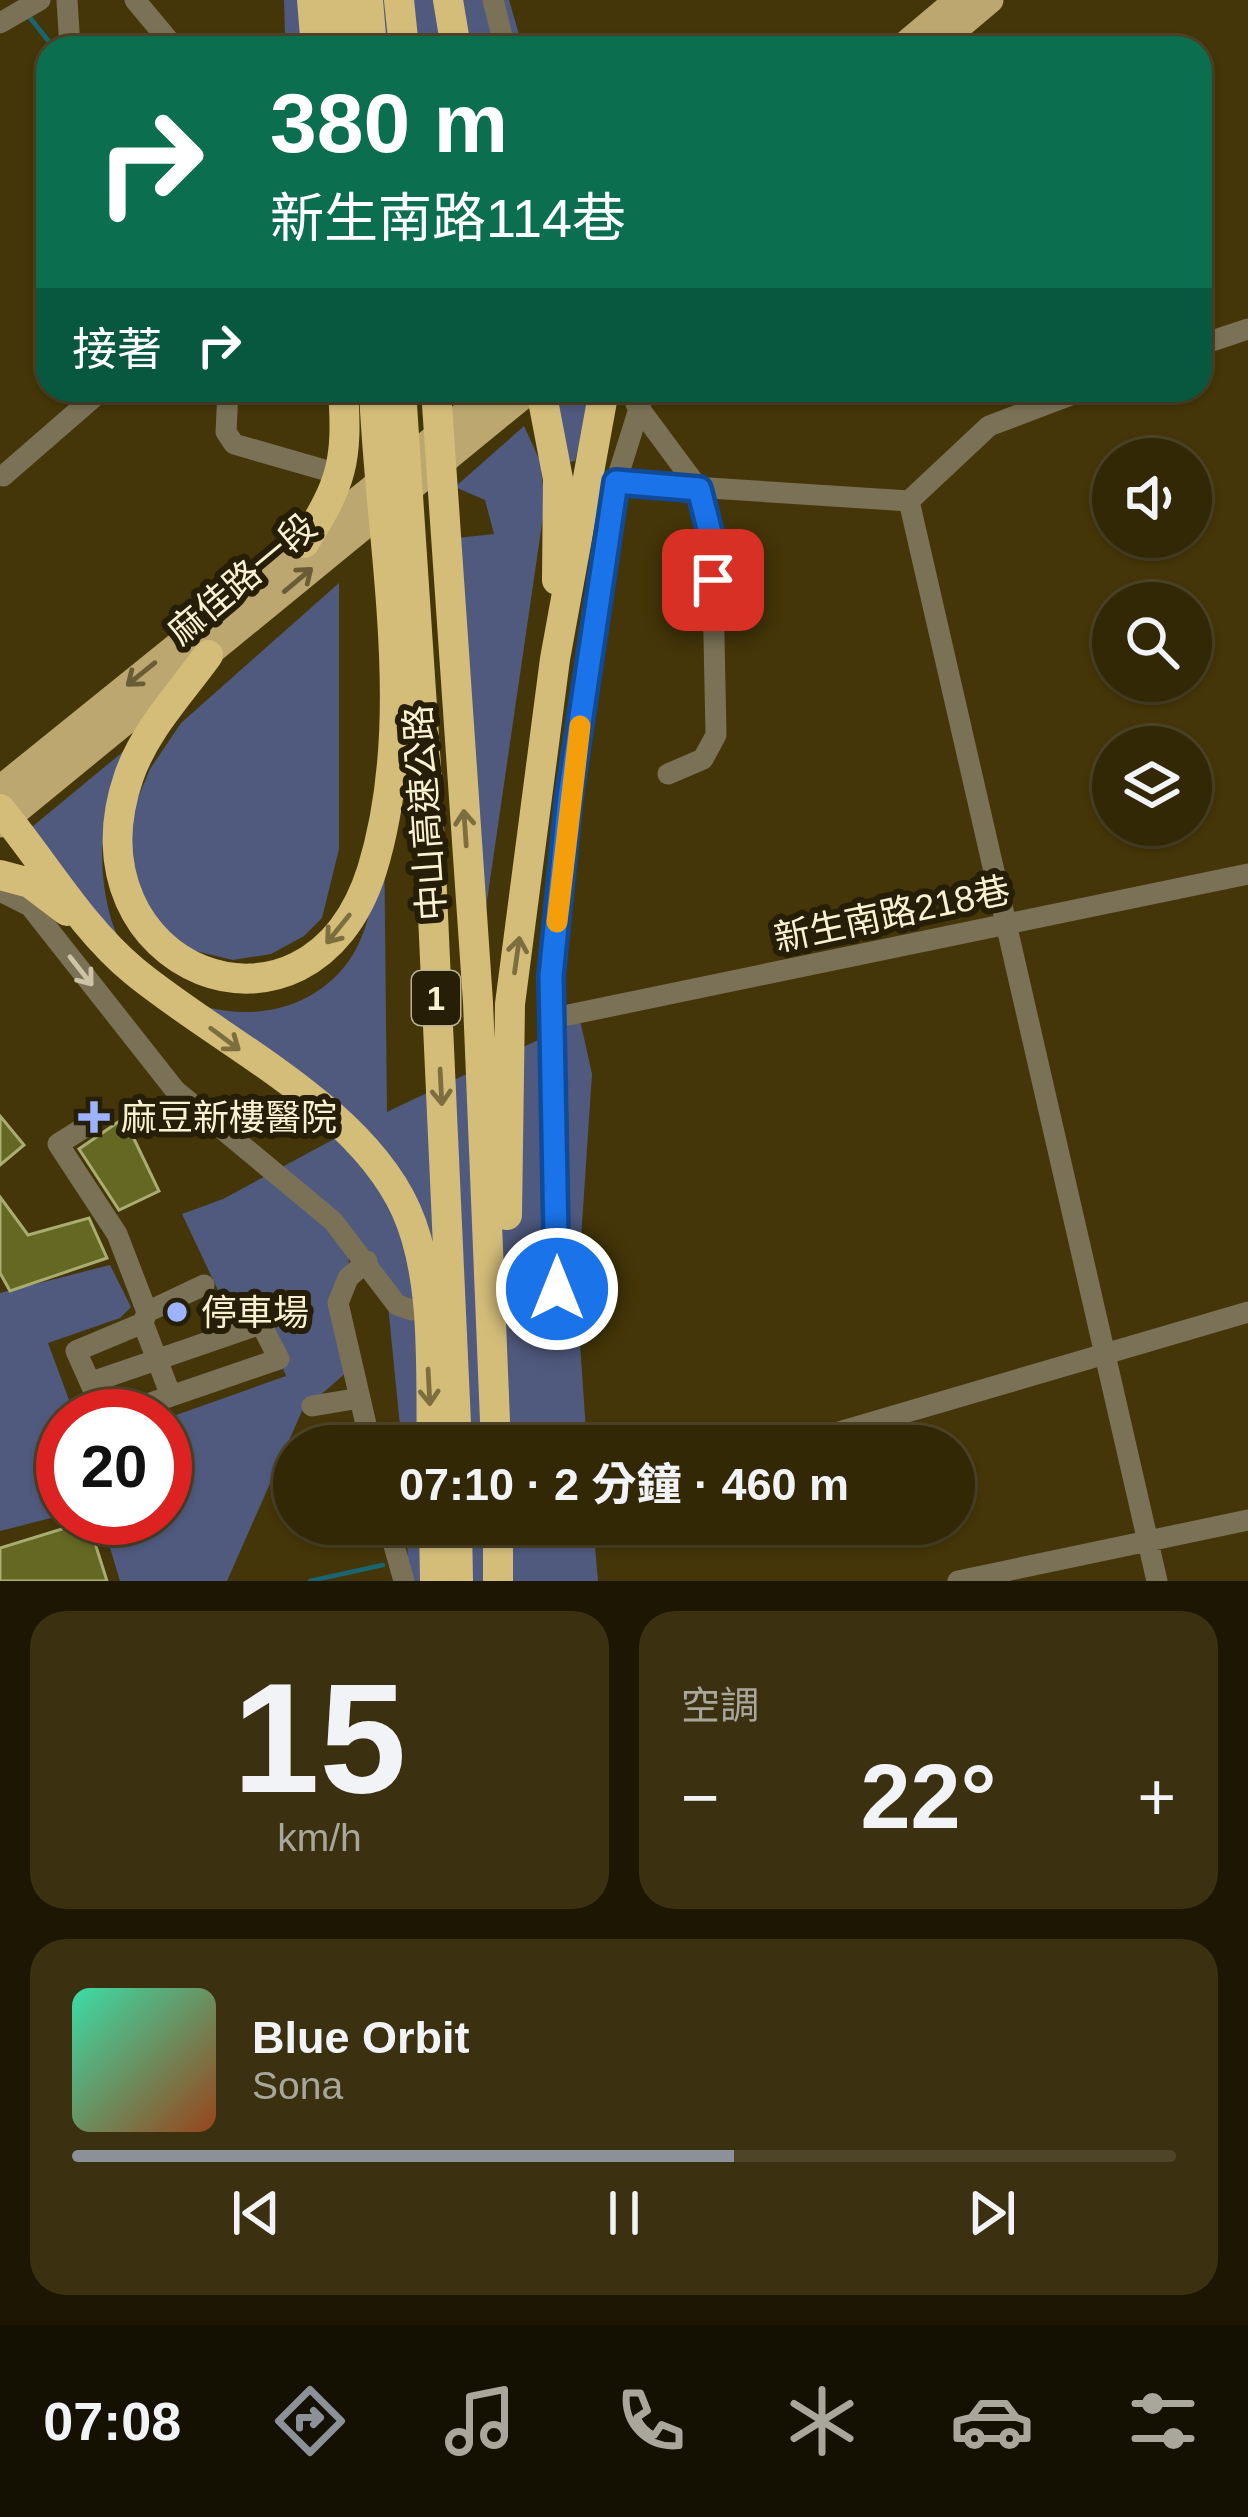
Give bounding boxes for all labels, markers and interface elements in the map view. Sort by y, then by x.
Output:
text: 380 m [270,76,508,170]
icon: right [72,84,228,240]
text: 新生南路114巷 [270,188,626,248]
icon: right [186,312,252,378]
text: 接著 [72,324,162,375]
map controls [1092,438,1212,846]
button: sound [1092,438,1212,558]
street label: 麻佳路一段 [160,505,324,653]
pin [662,529,764,631]
icon: arrive [680,547,746,613]
one-way arrow [282,567,313,595]
button: search [1092,582,1212,702]
one-way arrow [126,660,158,687]
street label: 中山高速公路 [397,704,453,922]
button: layers [1092,726,1212,846]
one-way arrow [453,809,476,848]
street label: 新生南路218巷 [770,869,1014,959]
one-way arrow [325,913,352,944]
one-way arrow [506,936,528,975]
one-way arrow [67,954,94,986]
road number: 1 [412,971,460,1025]
one-way arrow [208,1026,241,1052]
one-way arrow [430,1067,453,1106]
place label: 麻豆新樓醫院 [121,1097,337,1138]
marker: 麻豆新樓醫院 [78,1101,110,1133]
position arrow [494,1226,620,1352]
place label: 停車場 [201,1292,309,1333]
marker: 停車場 [164,1299,190,1325]
one-way arrow [418,1367,441,1406]
speed limit sign: 20 [36,1389,192,1545]
text: 07:10 · 2 分鐘 · 460 m [399,1459,849,1510]
text: 15 [233,1651,406,1825]
text: 空調 [681,1684,759,1727]
text: 22° [860,1747,997,1847]
text: − [681,1760,720,1834]
text: + [1137,1760,1176,1834]
text: km/h [277,1816,362,1859]
text: Blue Orbit [252,2012,470,2063]
text: Sona [252,2064,343,2107]
icon: previous [223,2180,289,2246]
icon: pause [591,2180,657,2246]
icon: next [959,2180,1025,2246]
icon: directions [268,2379,352,2463]
icon: music [438,2379,522,2463]
icon: phone [609,2379,693,2463]
icon: climate [780,2379,864,2463]
icon: car [950,2379,1034,2463]
icon: filters [1121,2379,1205,2463]
text: 07:08 [43,2391,181,2451]

